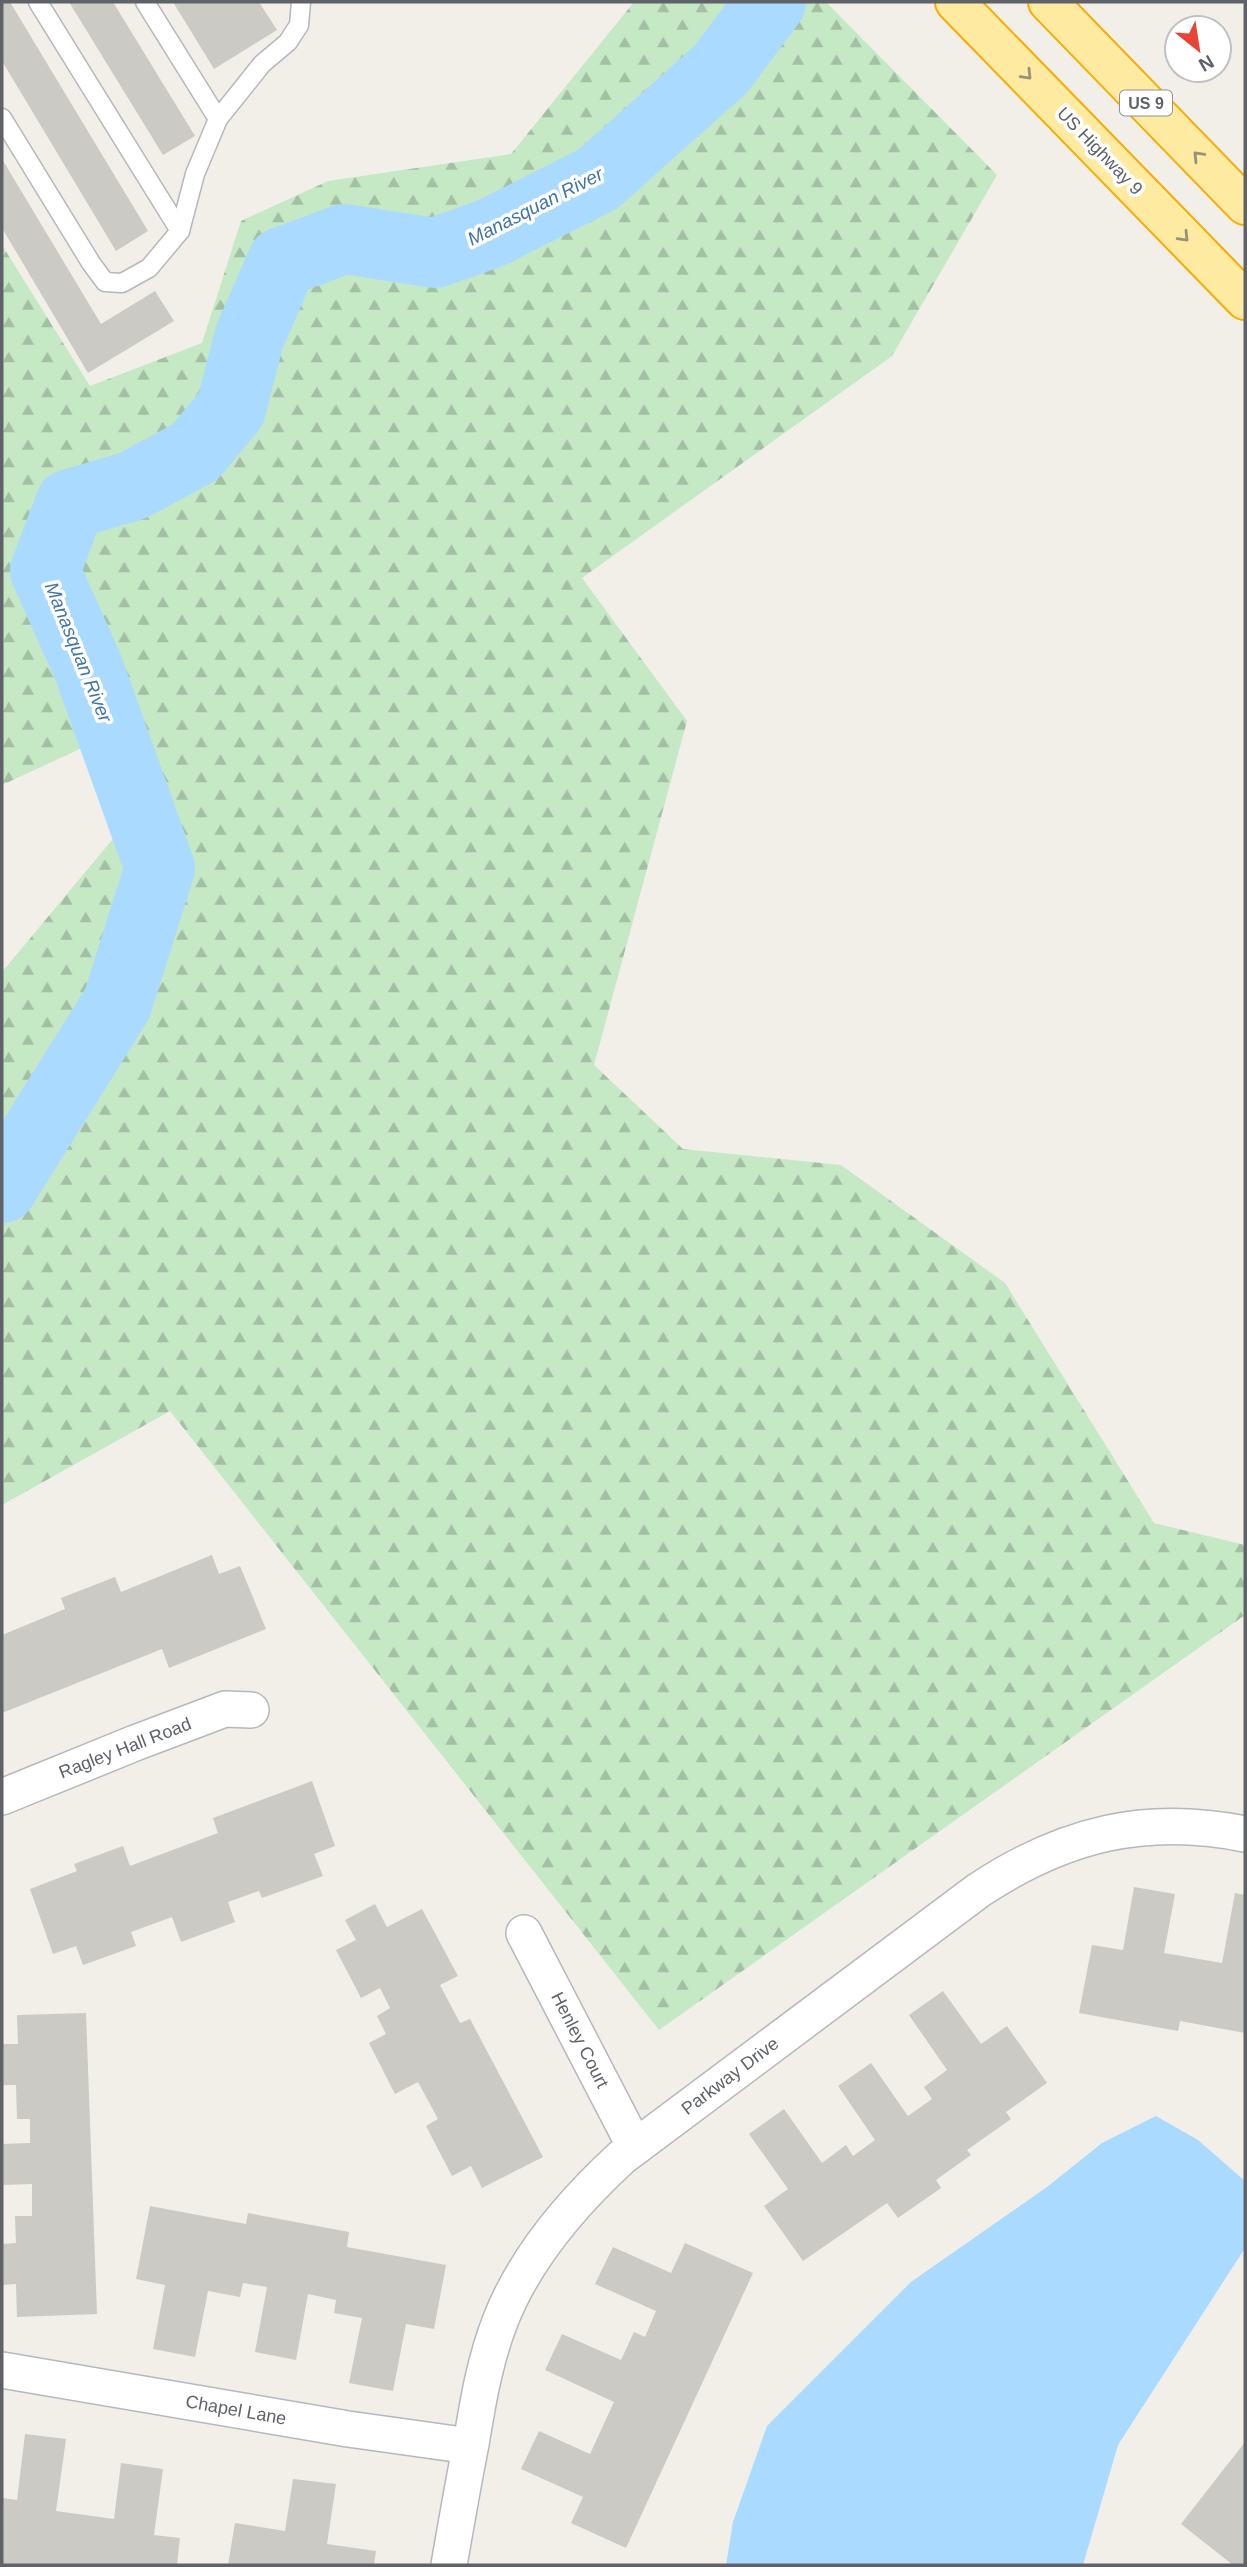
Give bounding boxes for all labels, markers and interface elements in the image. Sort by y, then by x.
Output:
north arrow [1163,14,1233,84]
text: N [1195,51,1217,76]
one-way arrow [1018,67,1031,80]
road number: US 9 [1120,90,1172,116]
street label: US Highway 9 [1053,103,1147,199]
one-way arrow [1193,151,1206,164]
water label: Manasquan River [464,163,607,250]
one-way arrow [1176,229,1188,241]
water label: Manasquan River [41,579,116,726]
street label: Ragley Hall Road [56,1714,194,1782]
street label: Henley Court [547,1989,613,2091]
street label: Parkway Drive [678,2033,782,2119]
street label: Chapel Lane [184,2391,288,2429]

